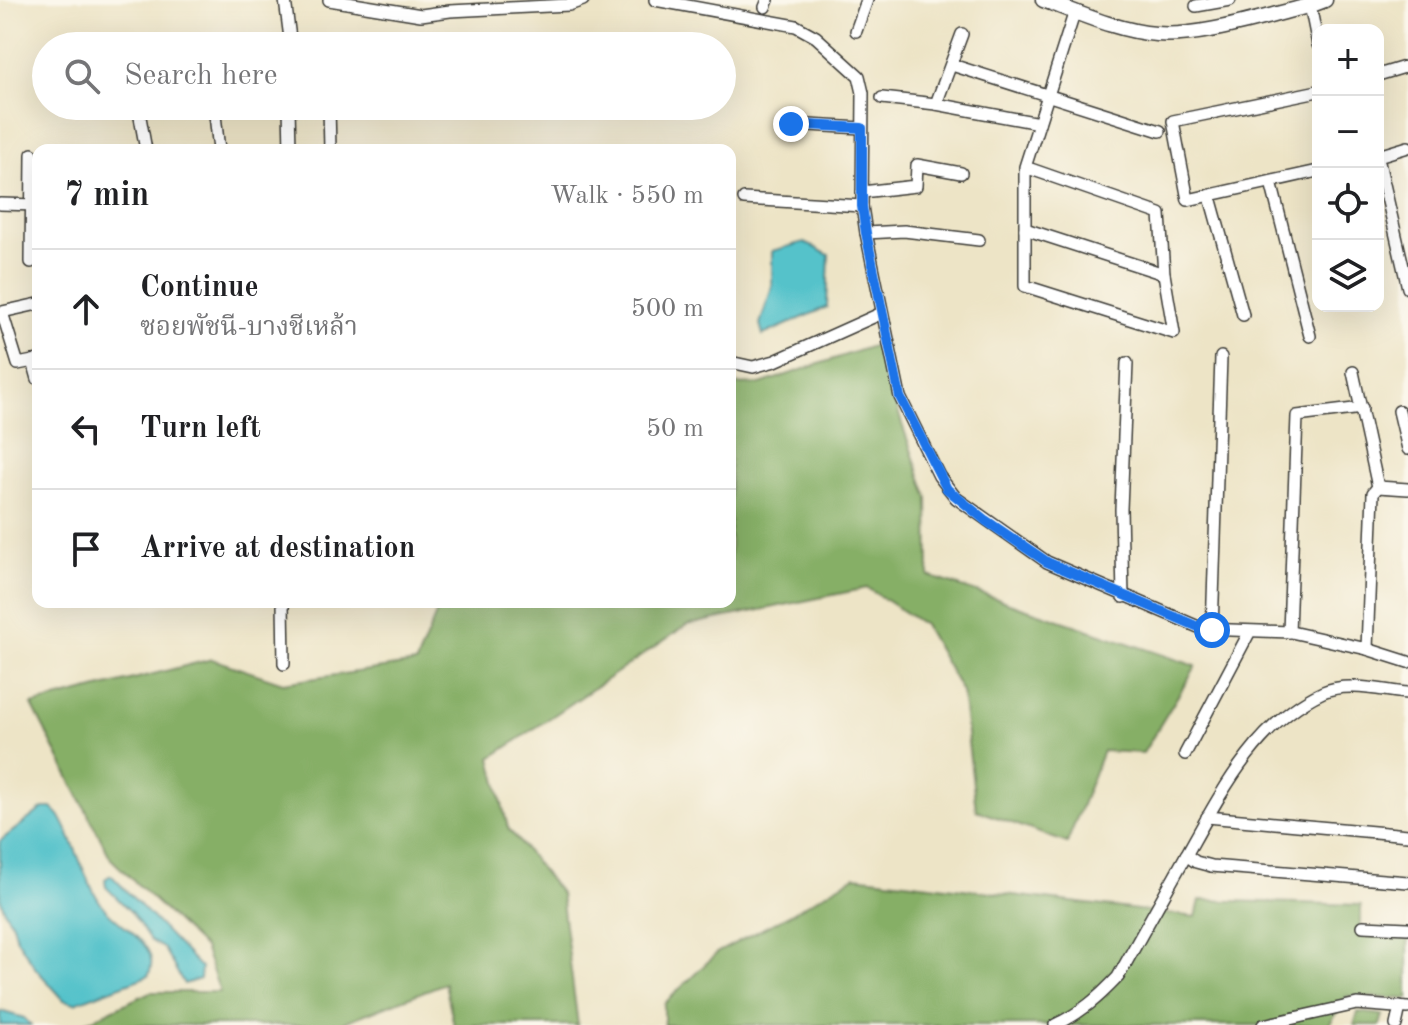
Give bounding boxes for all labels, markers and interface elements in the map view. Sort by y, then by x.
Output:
map controls [1312,24,1384,312]
button: + [1312,24,1384,96]
search box [32,32,736,120]
icon: search [60,54,104,98]
text: Search here [124,61,278,91]
button: − [1312,96,1384,168]
route end [773,106,809,142]
button: locate [1312,168,1384,240]
text: 7 min [64,179,149,213]
text: Walk · 550 m [550,183,704,209]
button: layers [1312,240,1384,312]
text: Continue [140,273,259,303]
icon: ahead [64,287,108,331]
text: 500 m [631,296,704,322]
text: ซอยพัชนี-บางชีเหล้า [140,315,358,341]
icon: left [64,407,108,451]
text: Turn left [140,414,261,444]
text: 50 m [646,416,704,442]
icon: arrive [64,527,108,571]
text: Arrive at destination [140,534,415,564]
route start [1194,612,1230,648]

